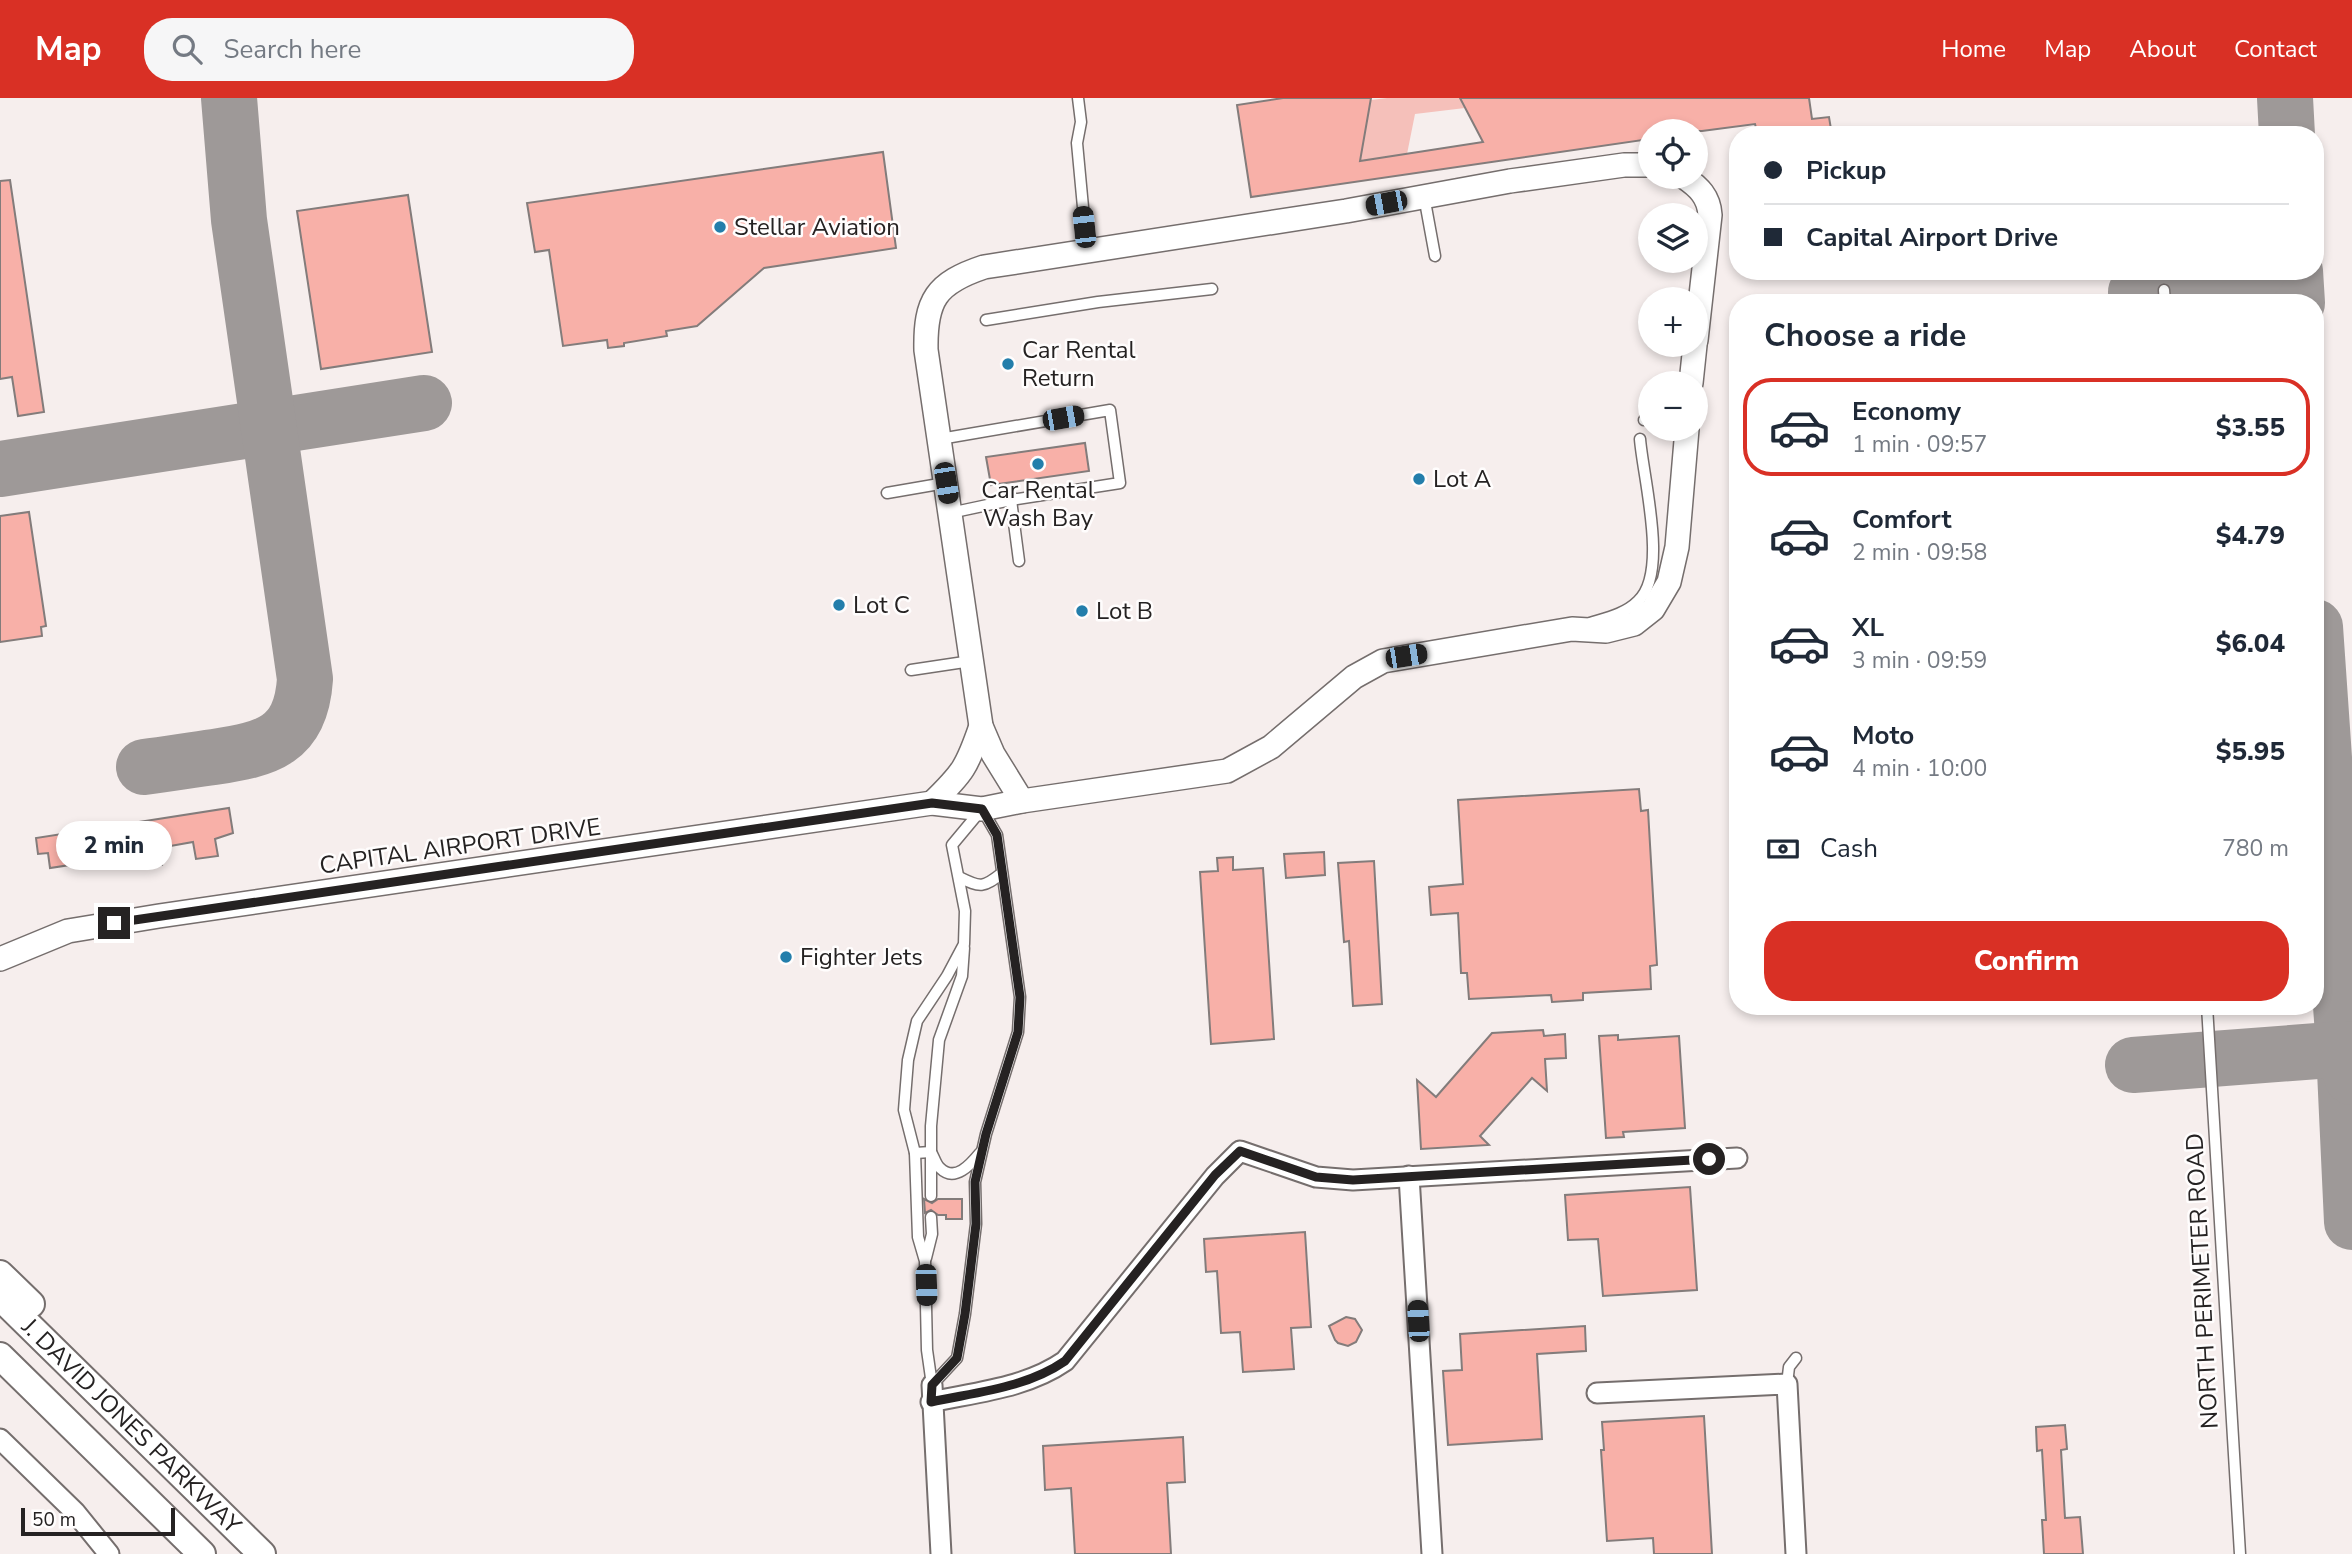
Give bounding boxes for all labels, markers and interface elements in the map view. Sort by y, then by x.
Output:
search box [144,18,634,81]
text: Map [35,27,102,72]
icon: search [168,30,206,68]
text: Search here [224,32,361,67]
text: Home [1941,33,2006,65]
text: Map [2044,33,2091,65]
text: About [2129,33,2196,65]
text: Contact [2234,33,2317,65]
map controls [1638,119,1708,441]
button: locate [1638,119,1708,189]
text: Pickup [1806,153,1886,188]
car [1364,189,1409,217]
button: layers [1638,203,1708,273]
car [1072,205,1097,249]
place label: Stellar Aviation [734,211,900,243]
marker: Stellar Aviation [712,219,728,235]
text: Capital Airport Drive [1806,220,2058,255]
button: + [1638,287,1708,357]
text: Choose a ride [1764,314,1966,357]
place label: Car Rental Return [1022,334,1136,394]
marker: Car Rental Return [1000,356,1016,372]
button: − [1638,371,1708,441]
text: Economy [1852,394,1961,429]
icon: car [1768,396,1831,459]
car [1041,404,1086,432]
text: $3.55 [2216,410,2285,445]
text: 1 min · 09:57 [1852,429,1987,460]
marker: Car Rental Wash Bay [1030,456,1046,472]
car [933,461,960,505]
place label: Lot A [1433,463,1492,495]
marker: Lot A [1411,471,1427,487]
place label: Car Rental Wash Bay [981,474,1095,534]
text: Comfort [1852,502,1952,537]
icon: car [1768,504,1831,567]
text: $4.79 [2216,518,2285,553]
text: 2 min · 09:58 [1852,537,1987,568]
place label: Lot C [853,589,910,621]
place label: Lot B [1096,595,1153,627]
marker: Lot C [831,597,847,613]
marker: Lot B [1074,603,1090,619]
text: XL [1852,610,1884,645]
icon: car [1768,612,1831,675]
text: $6.04 [2216,626,2285,661]
car [1384,642,1429,670]
text: 3 min · 09:59 [1852,645,1987,676]
text: Moto [1852,718,1914,753]
icon: car [1768,720,1831,783]
text: $5.95 [2216,734,2285,769]
text: 4 min · 10:00 [1852,753,1987,784]
street label: CAPITAL AIRPORT DRIVE [317,810,603,882]
callout: 2 min [56,822,172,870]
text: 2 min [84,830,144,861]
icon: cash [1764,830,1802,868]
text: Cash [1820,831,1878,866]
text: 780 m [2222,833,2289,864]
route end [98,907,130,939]
button: Confirm [1764,921,2289,1001]
place label: Fighter Jets [800,941,923,973]
marker: Fighter Jets [778,949,794,965]
street label: NORTH PERIMETER ROAD [2178,1132,2226,1430]
route start [1693,1143,1725,1175]
car [915,1264,938,1306]
car [1407,1299,1430,1343]
street label: J. DAVID JONES PARKWAY [14,1310,248,1541]
scale bar [21,1505,175,1537]
text: 50 m [32,1507,76,1533]

